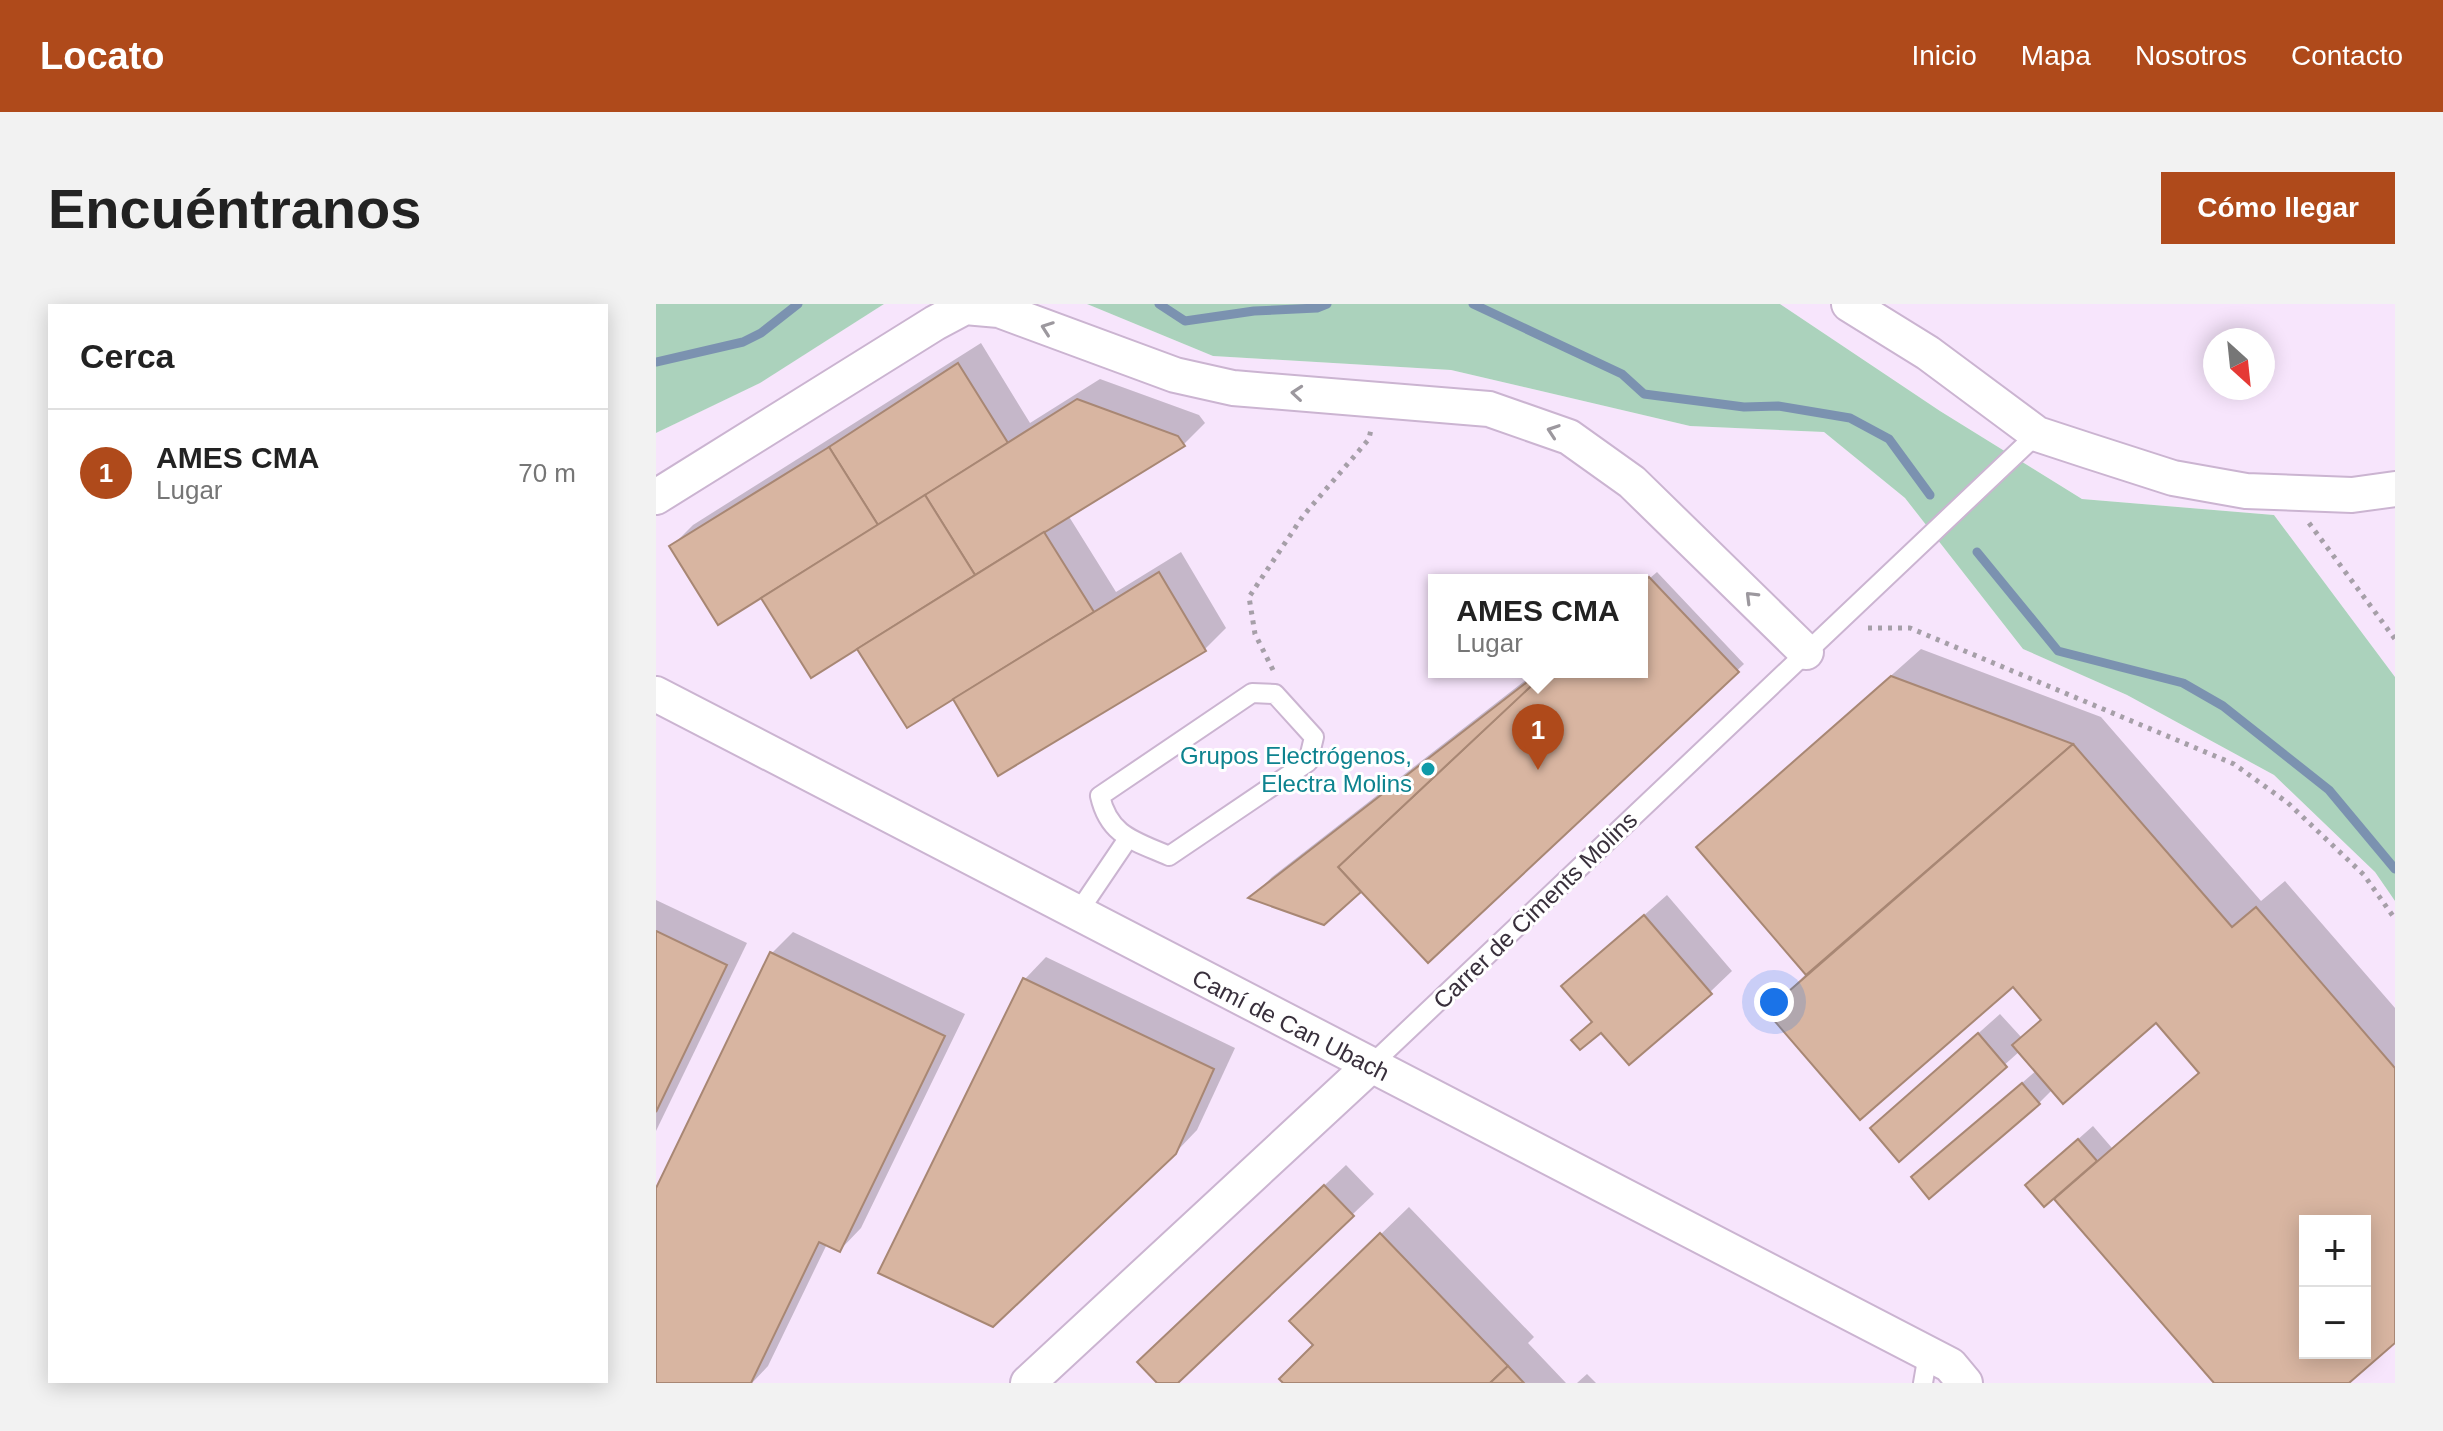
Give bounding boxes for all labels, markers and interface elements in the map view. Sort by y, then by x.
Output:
text: Locato [40,35,165,77]
text: Inicio [1911,40,1977,71]
text: Mapa [2021,40,2091,71]
text: Nosotros [2135,40,2247,71]
text: Contacto [2291,40,2403,71]
button: Cómo llegar [2161,172,2395,244]
text: Encuéntranos [48,177,421,240]
one-way arrow [1041,321,1055,337]
north arrow [2203,328,2275,400]
text: Cerca [80,337,175,375]
one-way arrow [1290,385,1303,402]
one-way arrow [1547,425,1561,441]
text: AMES CMA [156,441,319,474]
text: 1 [99,458,113,488]
text: 70 m [518,458,576,488]
text: Lugar [156,475,223,505]
popup [1428,574,1648,678]
one-way arrow [1746,592,1760,606]
text: AMES CMA [1456,594,1620,627]
text: Lugar [1456,628,1523,658]
pin: 1 [1512,704,1564,770]
place label: Grupos Electrógenos, Electra Molins [1180,742,1412,797]
marker: Grupos Electrógenos, Electra Molins [1419,760,1437,778]
street label: Carrer de Ciments Molins [1428,806,1642,1014]
street label: Camí de Can Ubach [1188,964,1394,1086]
your location [1754,982,1794,1022]
map controls [2299,1215,2371,1359]
button: + [2299,1215,2371,1287]
button: − [2299,1287,2371,1359]

